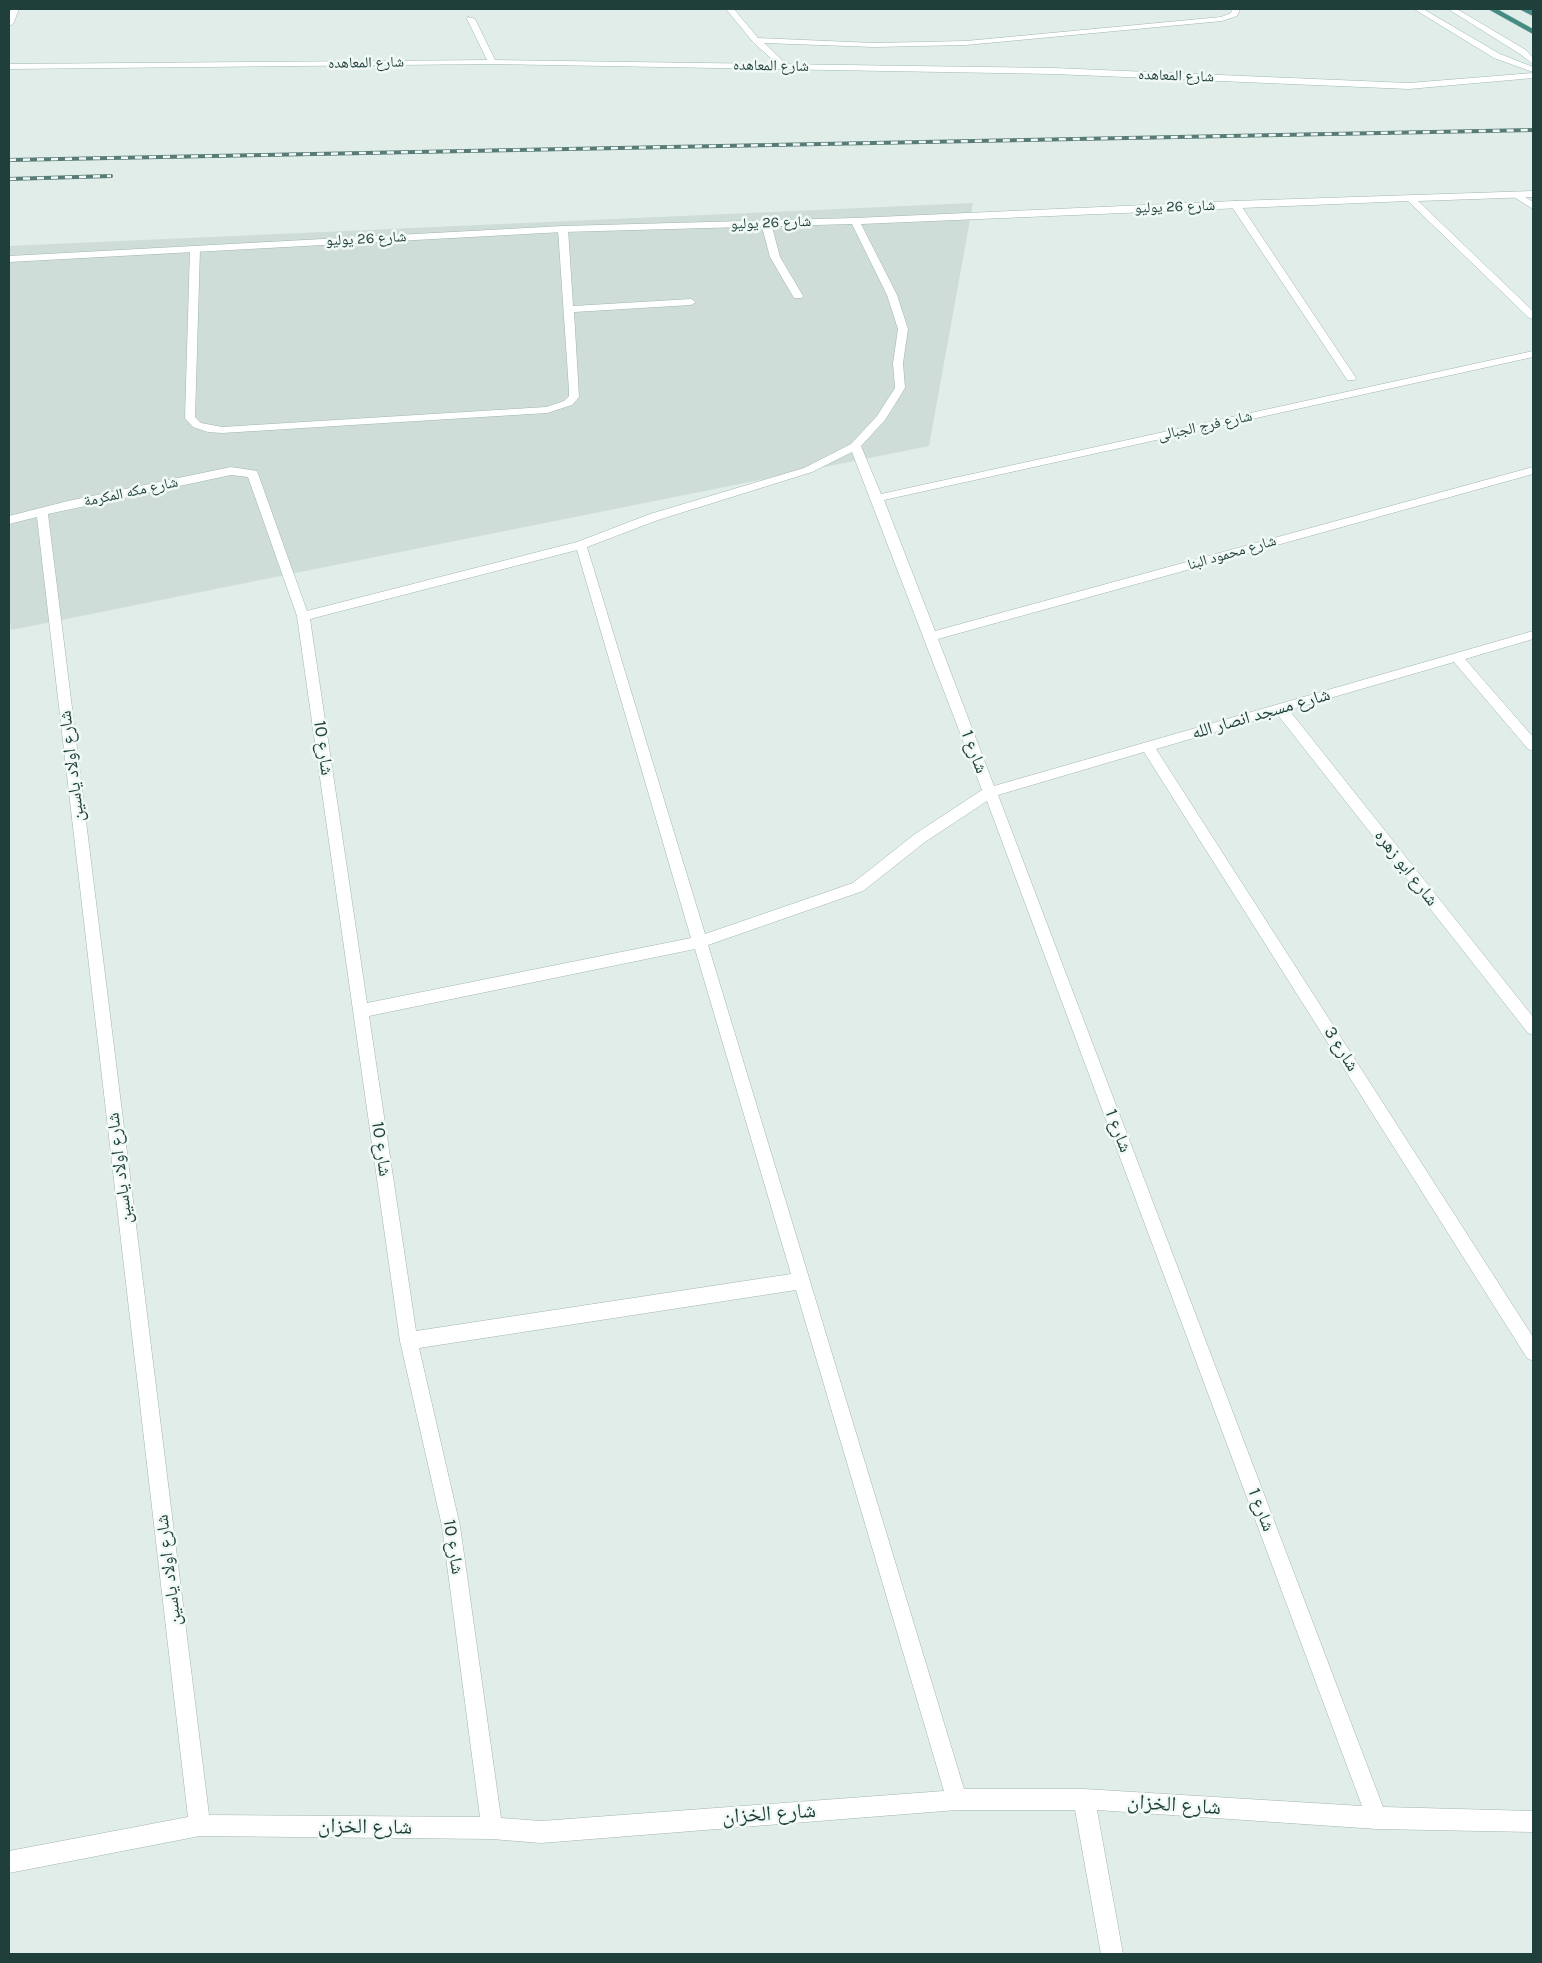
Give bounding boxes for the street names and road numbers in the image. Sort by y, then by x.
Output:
street label: شارع المعاهده [328,53,404,73]
street label: شارع المعاهده [733,56,809,76]
street label: شارع المعاهده [1138,66,1214,86]
street label: شارع 26 يوليو [1134,197,1216,217]
street label: شارع 26 يوليو [730,213,812,233]
street label: شارع 26 يوليو [325,228,407,250]
street label: شارع فرج الجبالى [1156,407,1254,445]
street label: شارع مكه المكرمة [82,473,180,511]
street label: شارع محمود البنا [1186,532,1278,574]
street label: شارع مسجد انصار الله [1189,684,1333,744]
street label: شارع اولاد ياسين [54,709,90,823]
street label: شارع 10 [308,719,338,777]
street label: شارع 1 [956,727,992,777]
street label: شارع ابو زهره [1369,825,1443,911]
street label: شارع 3 [1319,1022,1363,1076]
street label: شارع 1 [1100,1106,1136,1156]
street label: شارع اولاد ياسين [102,1111,138,1225]
street label: شارع 10 [366,1120,396,1178]
street label: شارع 1 [1243,1485,1279,1535]
street label: شارع اولاد ياسين [151,1513,187,1627]
street label: شارع 10 [438,1518,468,1576]
street label: شارع الخزان [1126,1789,1222,1821]
street label: شارع الخزان [721,1798,817,1830]
street label: شارع الخزان [318,1814,412,1840]

